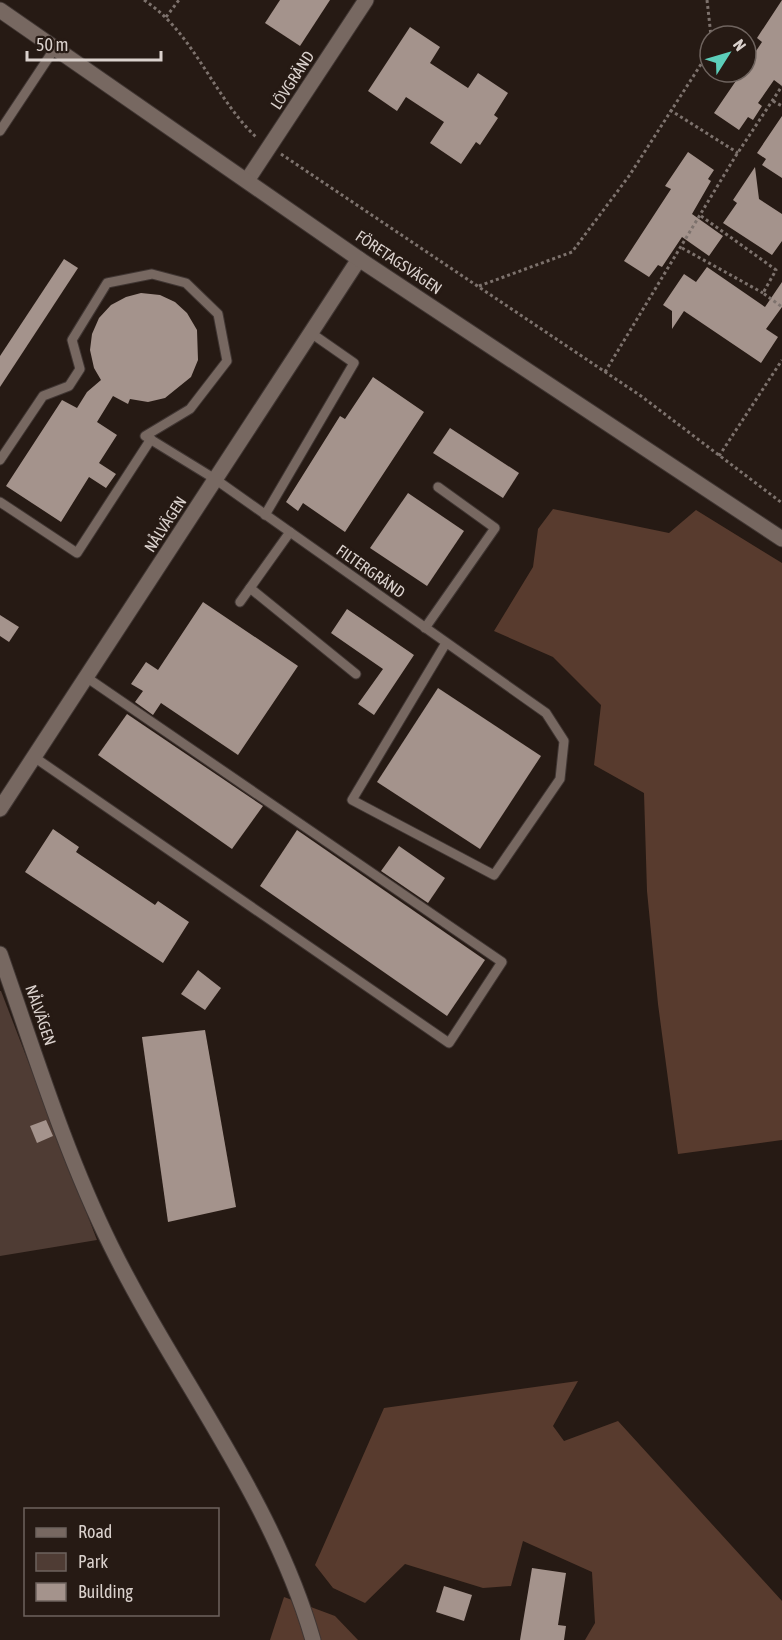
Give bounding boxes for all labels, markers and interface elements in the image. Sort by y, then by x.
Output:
scale bar [27,24,160,62]
north arrow [698,24,758,84]
text: 50 m [36,34,68,55]
text: N [730,36,750,54]
street label: LÖVGRÄND [267,48,317,112]
street label: FÖRETAGSVÄGEN [352,227,446,297]
street label: NÅLVÄGEN [140,492,190,555]
street label: FILTERGRÄND [333,541,409,601]
street label: NÅLVÄGEN [22,982,61,1048]
legend [24,1508,219,1616]
text: Road [78,1521,112,1542]
text: Park [78,1551,108,1572]
text: Building [78,1581,133,1602]

